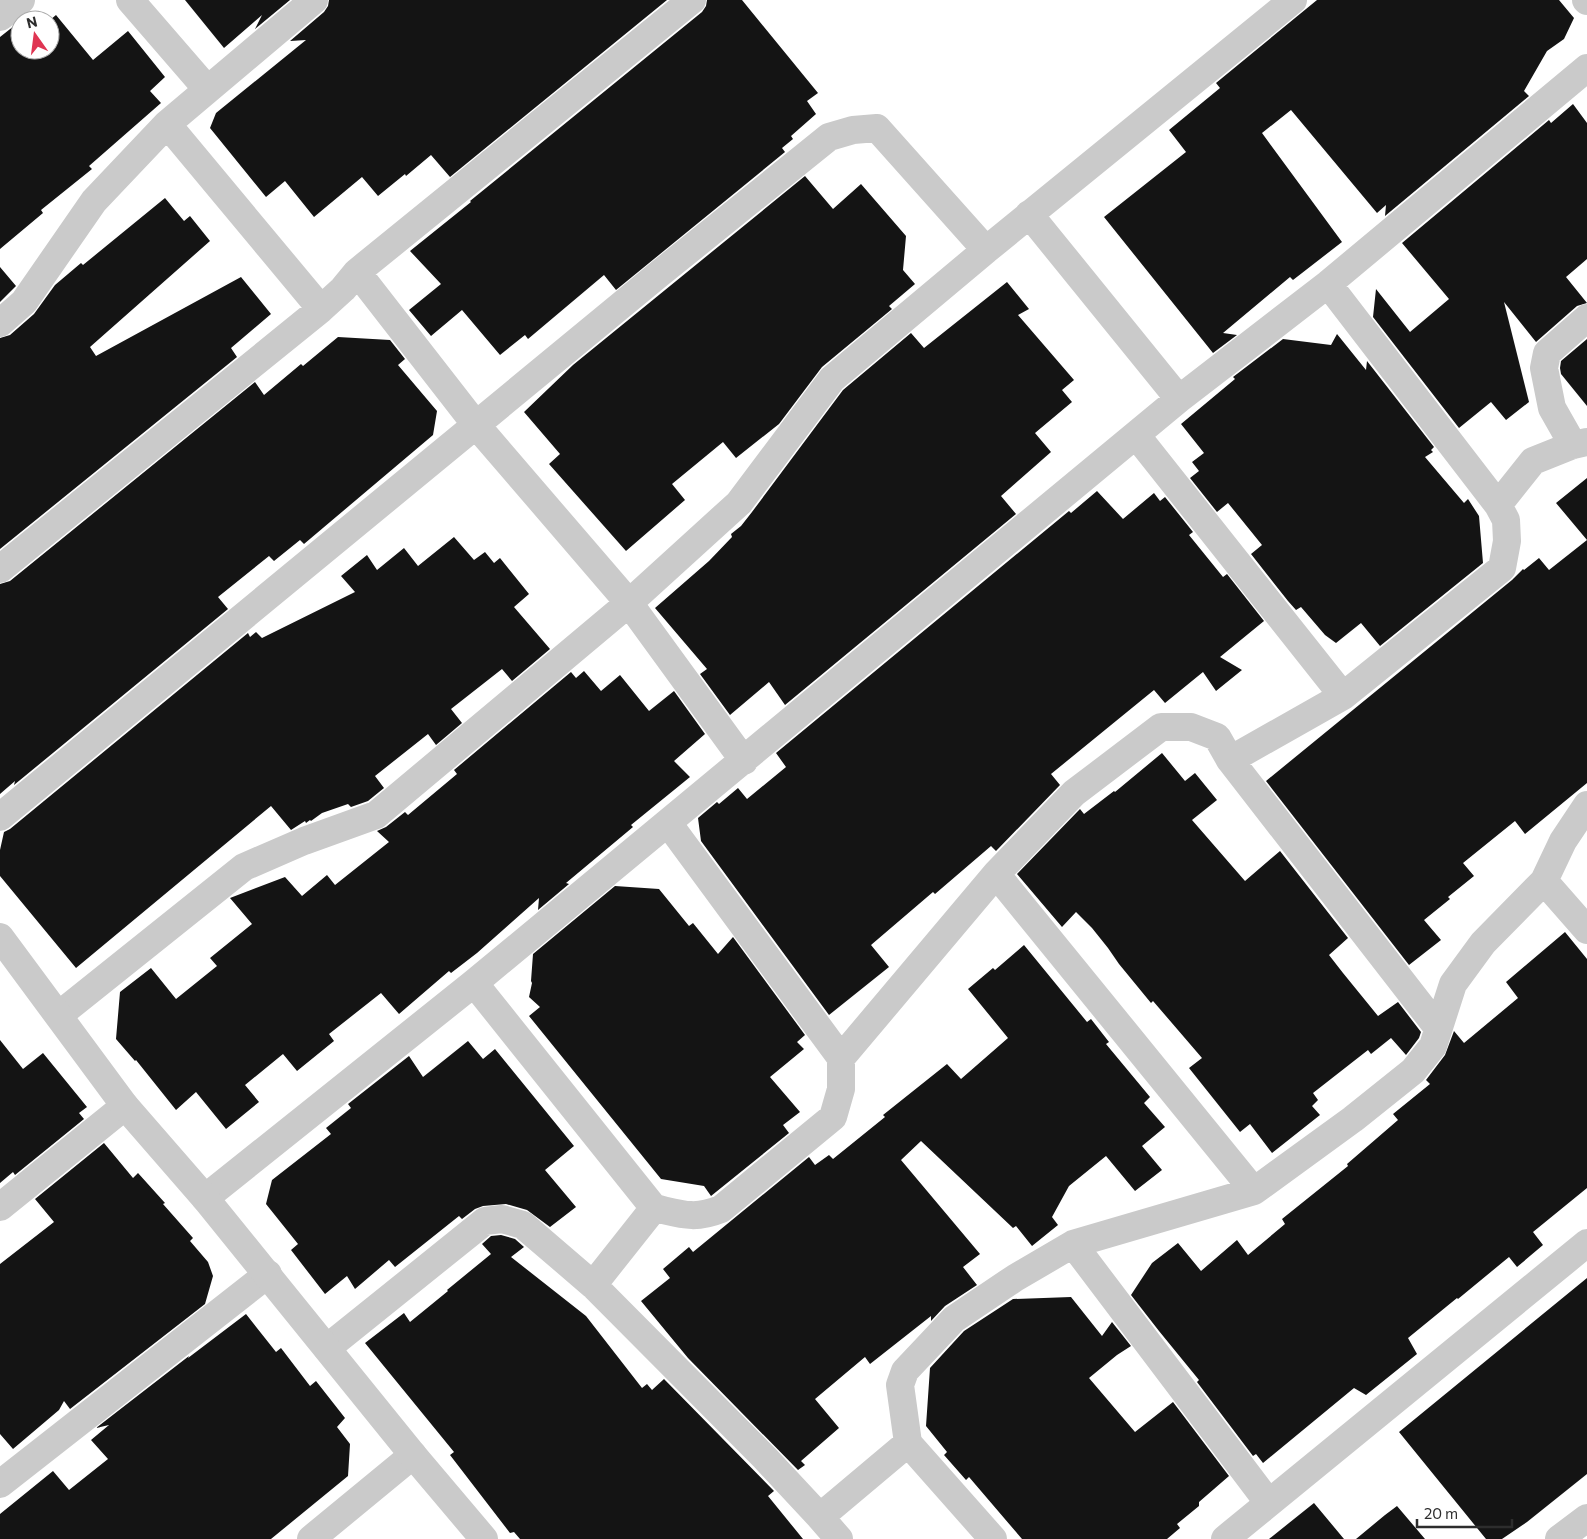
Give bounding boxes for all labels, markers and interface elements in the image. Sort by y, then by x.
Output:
north arrow [10,10,60,60]
text: N [25,12,39,31]
scale bar [1417,1496,1512,1528]
text: 20 m [1424,1504,1458,1522]

